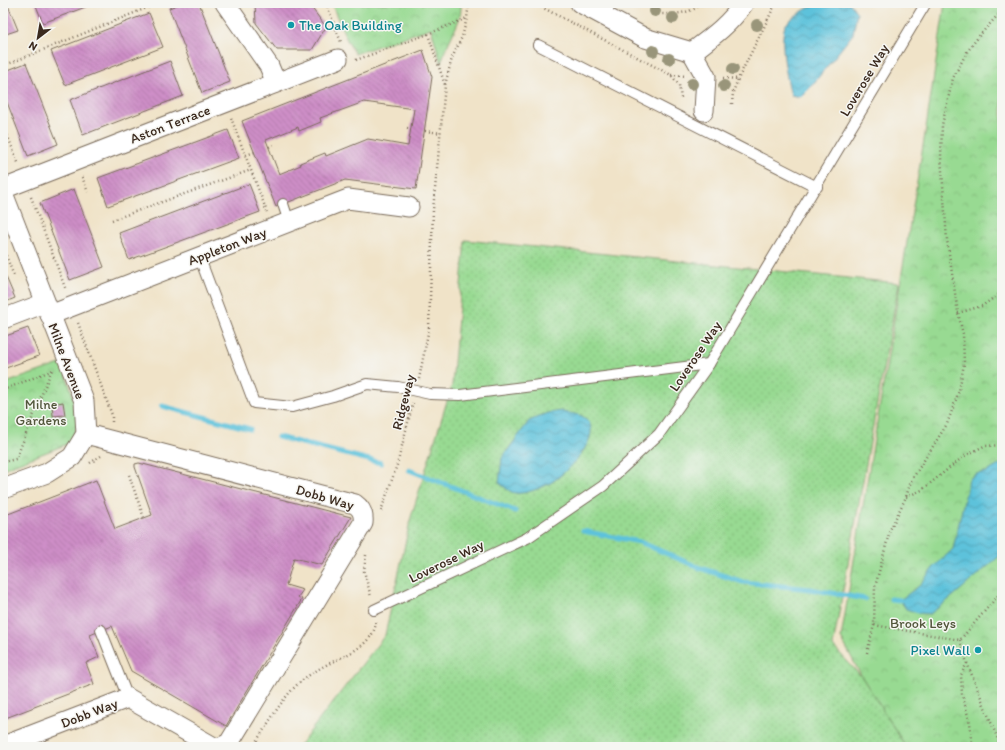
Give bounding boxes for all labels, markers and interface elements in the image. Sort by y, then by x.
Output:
place label: The Oak Building [299,17,403,34]
north arrow [18,18,58,58]
marker: The Oak Building [286,20,296,30]
text: N [27,39,40,54]
street label: Loverose Way [836,41,893,119]
street label: Aston Terrace [128,101,213,148]
street label: Appleton Way [185,224,269,269]
street label: Loverose Way [666,317,725,395]
street label: Milne Avenue [44,321,89,402]
street label: Ridgeway [388,372,419,432]
park label: Milne Gardens [16,396,66,429]
street label: Dobb Way [294,481,356,514]
street label: Loverose Way [406,536,487,587]
park label: Brook Leys [890,615,956,632]
place label: Pixel Wall [911,642,970,659]
marker: Pixel Wall [973,645,983,655]
street label: Dobb Way [58,695,120,732]

